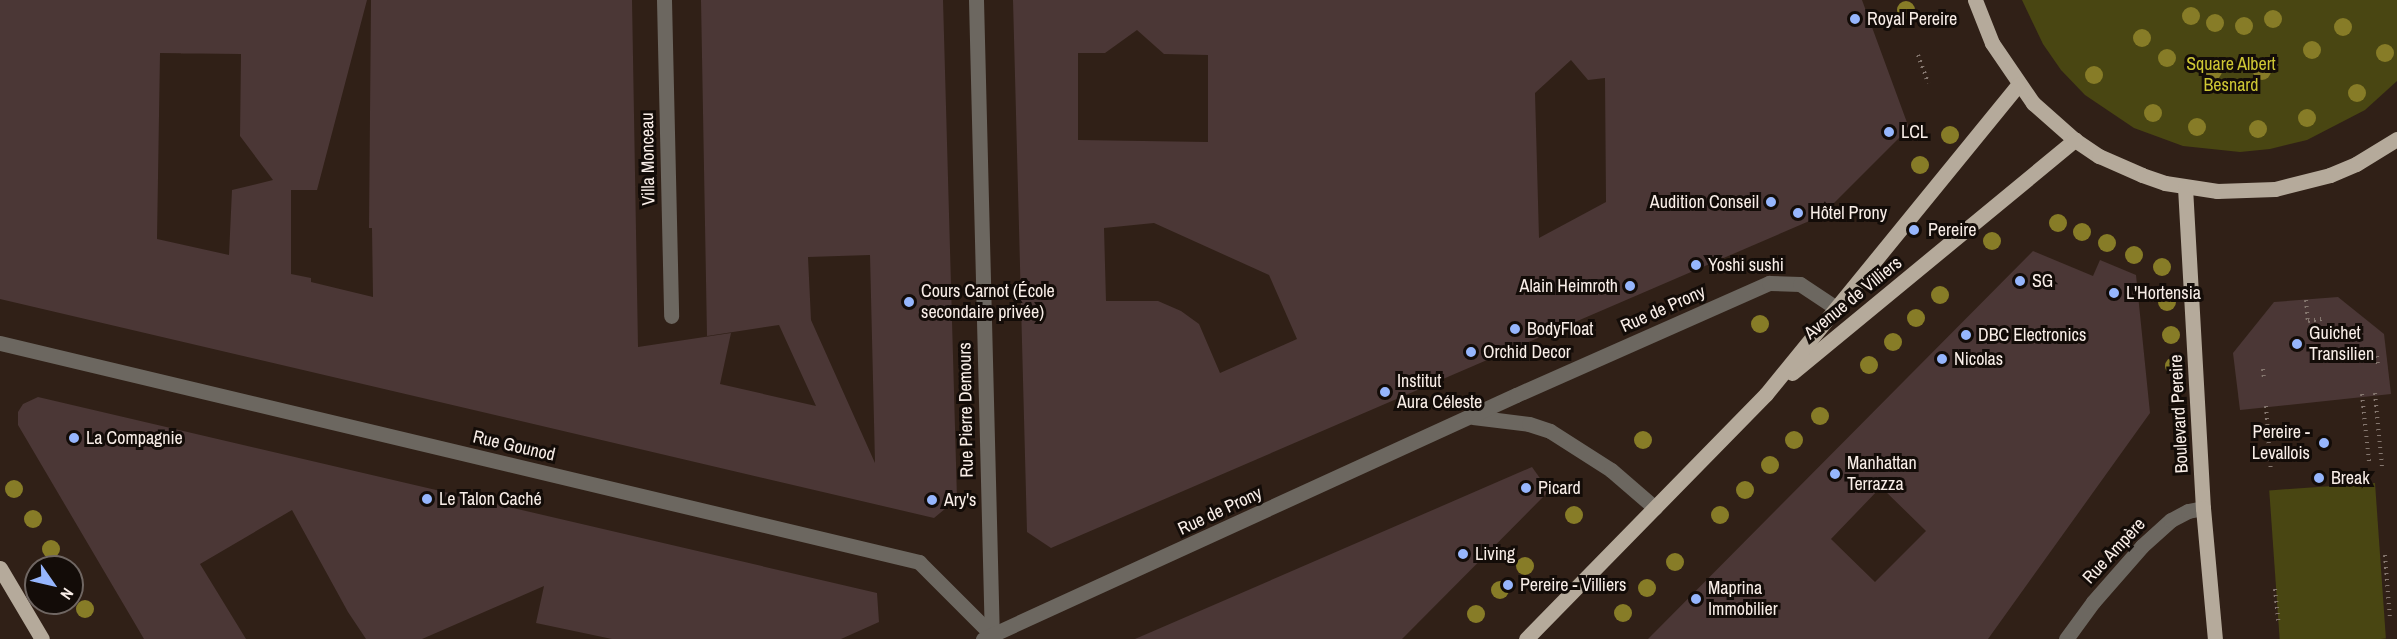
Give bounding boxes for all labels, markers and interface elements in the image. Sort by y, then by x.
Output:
place label: Royal Pereire [1867,8,1957,30]
marker: Royal Pereire [1848,12,1862,26]
park label: Square Albert Besnard [2186,54,2276,97]
street label: Villa Monceau [636,112,660,206]
place label: LCL [1901,121,1928,143]
marker: LCL [1882,125,1896,139]
place label: Audition Conseil [1650,191,1759,213]
marker: Audition Conseil [1764,195,1778,209]
place label: Hôtel Prony [1810,202,1887,224]
marker: Hôtel Prony [1791,206,1805,220]
place label: Pereire [1928,219,1976,241]
marker: Pereire [1905,221,1923,239]
street label: Avenue de Villiers [1800,252,1906,344]
place label: Yoshi sushi [1708,254,1784,276]
marker: Yoshi sushi [1689,258,1703,272]
place label: SG [2032,270,2053,292]
marker: SG [2013,274,2027,288]
place label: Alain Heimroth [1520,275,1618,297]
marker: Alain Heimroth [1623,279,1637,293]
place label: Cours Carnot (École secondaire privée) [921,281,1055,324]
street label: Rue de Prony [1617,281,1709,337]
place label: L'Hortensia [2126,282,2201,304]
marker: L'Hortensia [2107,286,2121,300]
marker: Cours Carnot (École secondaire privée) [902,295,916,309]
place label: BodyFloat [1527,318,1593,340]
marker: BodyFloat [1508,322,1522,336]
place label: Guichet Transilien [2309,323,2374,366]
place label: DBC Electronics [1978,324,2086,346]
marker: DBC Electronics [1959,328,1973,342]
marker: Guichet Transilien [2290,337,2304,351]
place label: Orchid Decor [1483,341,1571,363]
street label: Rue Pierre Demours [954,342,978,478]
marker: Orchid Decor [1464,345,1478,359]
place label: Nicolas [1954,348,2003,370]
marker: Nicolas [1935,352,1949,366]
street label: Boulevard Pereire [2165,354,2193,474]
place label: Institut Aura Céleste [1397,371,1482,413]
marker: Institut Aura Céleste [1378,385,1392,399]
place label: Pereire - Levallois [2252,422,2310,464]
street label: Rue Gounod [471,426,557,466]
place label: La Compagnie [86,427,183,449]
marker: La Compagnie [67,431,81,445]
marker: Pereire - Levallois [2315,434,2333,452]
place label: Manhattan Terrazza [1847,453,1917,496]
marker: Manhattan Terrazza [1828,467,1842,481]
place label: Break [2331,467,2370,489]
marker: Break [2312,471,2326,485]
place label: Picard [1538,477,1581,499]
marker: Picard [1519,481,1533,495]
street label: Rue de Prony [1175,482,1265,540]
place label: Le Talon Caché [439,488,542,510]
place label: Ary's [944,489,976,511]
marker: Le Talon Caché [420,492,434,506]
marker: Ary's [925,493,939,507]
street label: Rue Ampère [2078,513,2150,589]
place label: Living [1475,543,1515,565]
marker: Living [1456,547,1470,561]
north arrow [24,555,84,615]
place label: Pereire - Villiers [1520,574,1626,596]
marker: Pereire - Villiers [1501,578,1515,592]
place label: Maprina Immobilier [1708,578,1778,620]
text: N [55,584,79,604]
marker: Maprina Immobilier [1689,592,1703,606]

